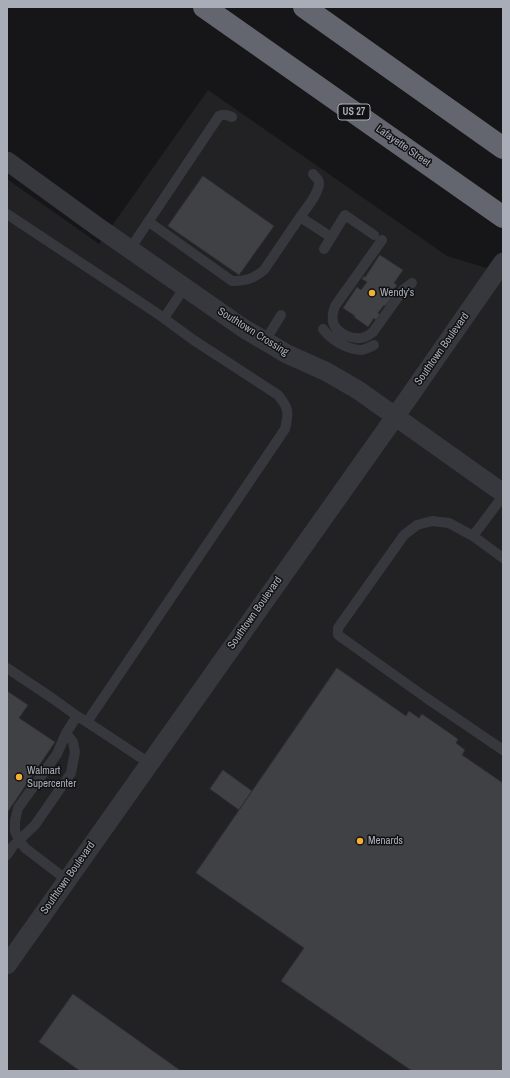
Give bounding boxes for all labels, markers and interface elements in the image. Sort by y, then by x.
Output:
road number: US 27 [338,104,370,120]
street label: Lafayette Street [373,122,433,170]
place label: Wendy's [380,286,414,300]
marker: Wendy's [367,288,377,298]
street label: Southtown Crossing [215,305,291,359]
street label: Southtown Boulevard [412,310,472,388]
street label: Southtown Boulevard [225,574,285,652]
place label: Walmart Supercenter [27,764,76,790]
marker: Walmart Supercenter [14,772,24,782]
place label: Menards [368,834,403,848]
marker: Menards [355,836,365,846]
street label: Southtown Boulevard [38,839,98,917]

